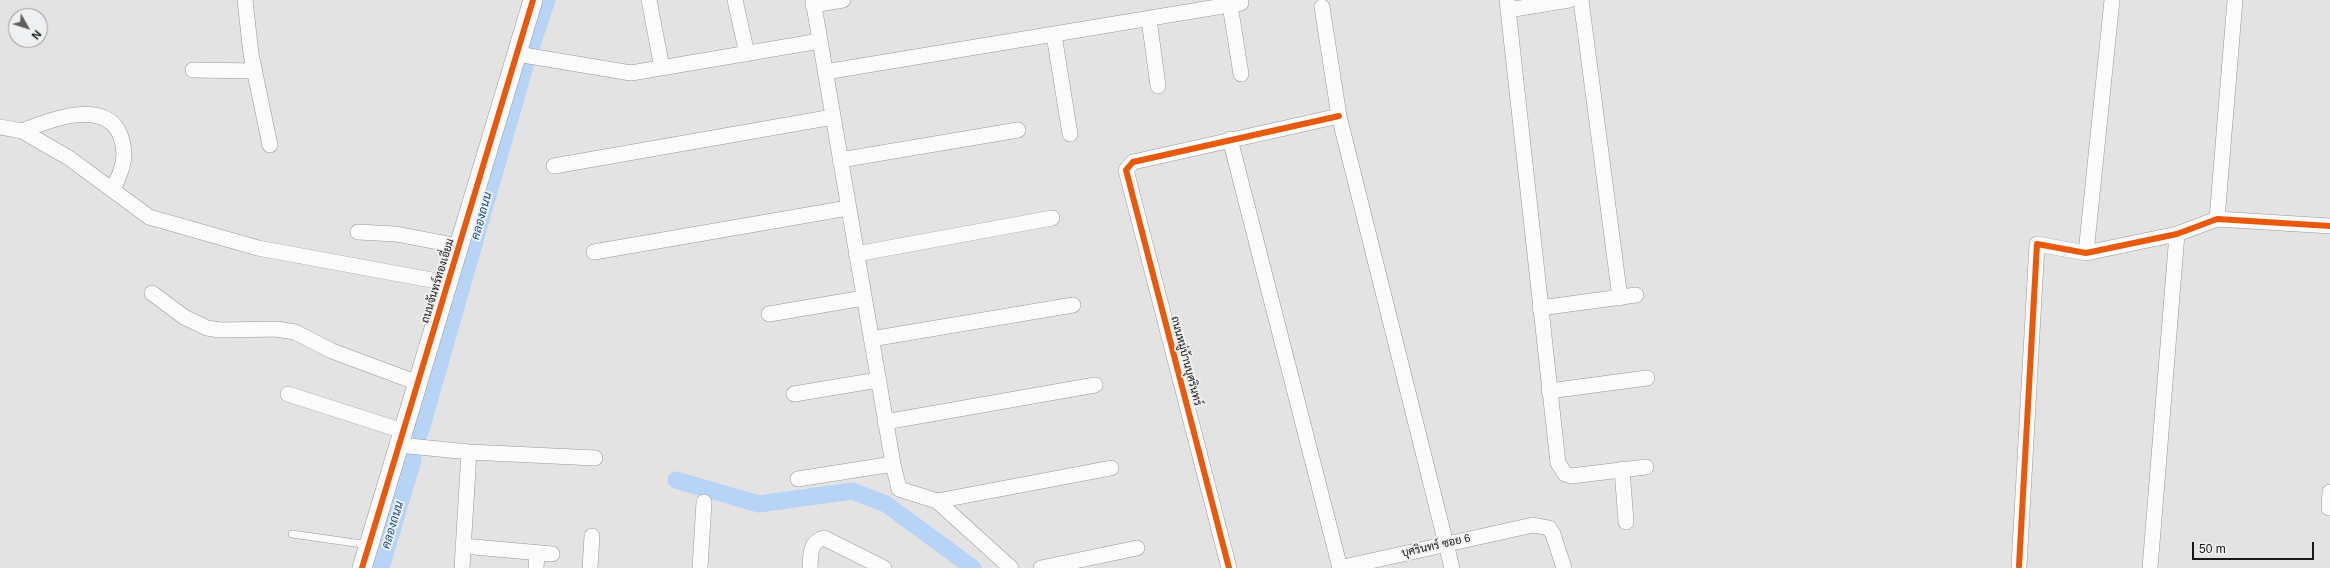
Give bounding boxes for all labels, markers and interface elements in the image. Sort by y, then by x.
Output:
north arrow [8,8,48,48]
text: N [29,28,44,42]
water label: คลองถนน [468,190,496,242]
street label: ถนนจันทร์ทองเอี่ยม [419,237,457,325]
street label: ถนนหมู่บ้านบุศรินทร์ [1168,315,1204,407]
water label: คลองถนน [379,499,407,551]
street label: บุศรินทร์ ซอย 6 [1400,532,1472,560]
scale bar [2194,534,2316,560]
text: 50 m [2199,542,2226,556]

